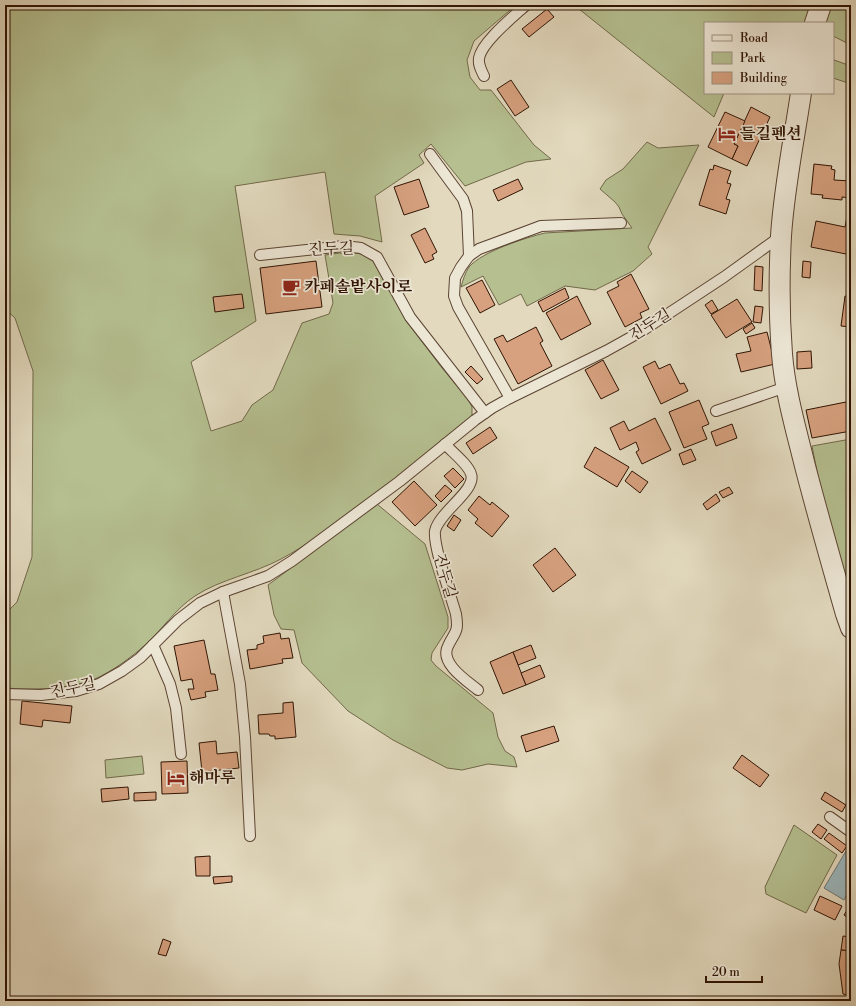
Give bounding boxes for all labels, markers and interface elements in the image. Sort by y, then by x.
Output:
legend [704,22,834,94]
text: Road [740,31,768,46]
text: Park [740,51,766,66]
text: Building [739,71,788,86]
hotel icon: 들길펜션 [717,124,737,144]
place label: 들길펜션 [740,124,802,144]
street label: 진두길 [307,238,355,260]
cafe icon: 카페솔밭사이로 [281,277,301,297]
place label: 카페솔밭사이로 [304,277,413,297]
street label: 진두길 [625,304,675,346]
street label: 진두길 [429,551,461,601]
street label: 진두길 [48,673,98,703]
hotel icon: 해마루 [166,768,186,788]
place label: 해마루 [189,768,236,788]
scale bar [706,958,762,984]
text: 20 m [712,965,740,980]

